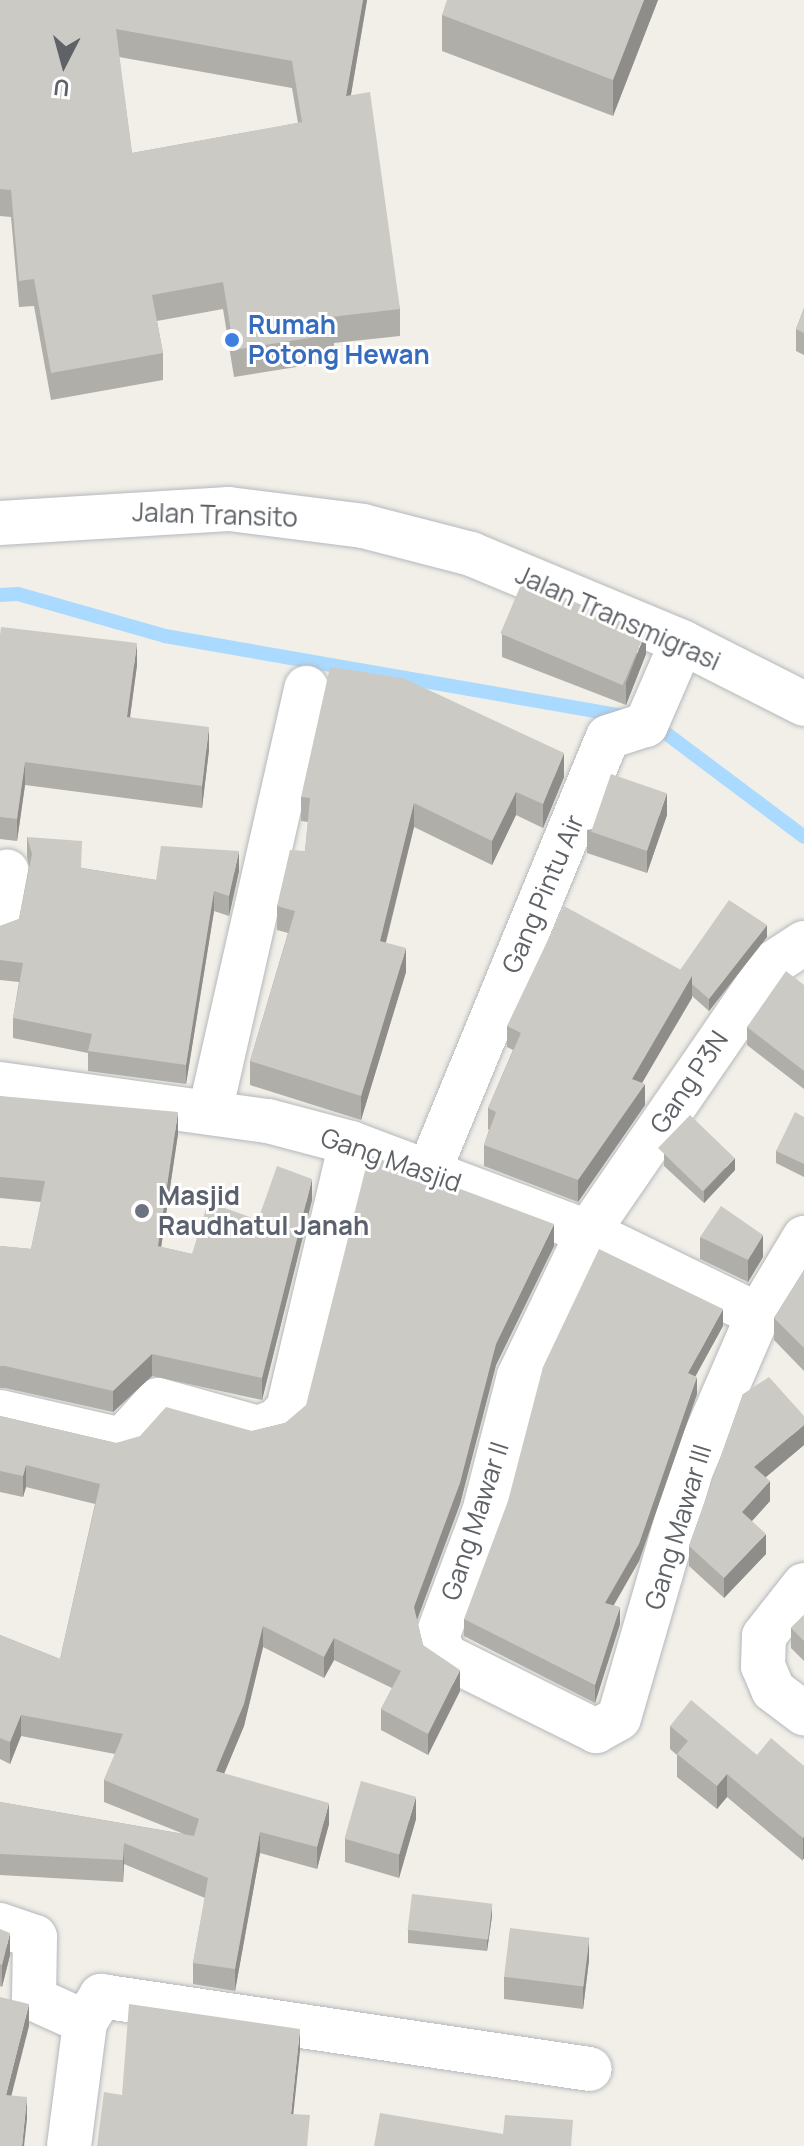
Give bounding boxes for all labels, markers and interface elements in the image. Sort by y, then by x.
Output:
north arrow [24,24,104,104]
text: U [52,72,71,104]
place label: Rumah Potong Hewan [248,309,430,370]
marker: Rumah Potong Hewan [223,331,241,349]
street label: Jalan Transito [132,497,298,533]
street label: Jalan Transmigrasi [511,559,725,677]
street label: Gang Pintu Air [496,810,590,978]
street label: Gang P3N [643,1025,735,1139]
street label: Gang Masjid [317,1121,465,1199]
place label: Masjid Raudhatul Janah [158,1180,369,1242]
marker: Masjid Raudhatul Janah [133,1202,151,1220]
street label: Gang Mawar II [435,1438,515,1604]
street label: Gang Mawar III [638,1441,718,1613]

